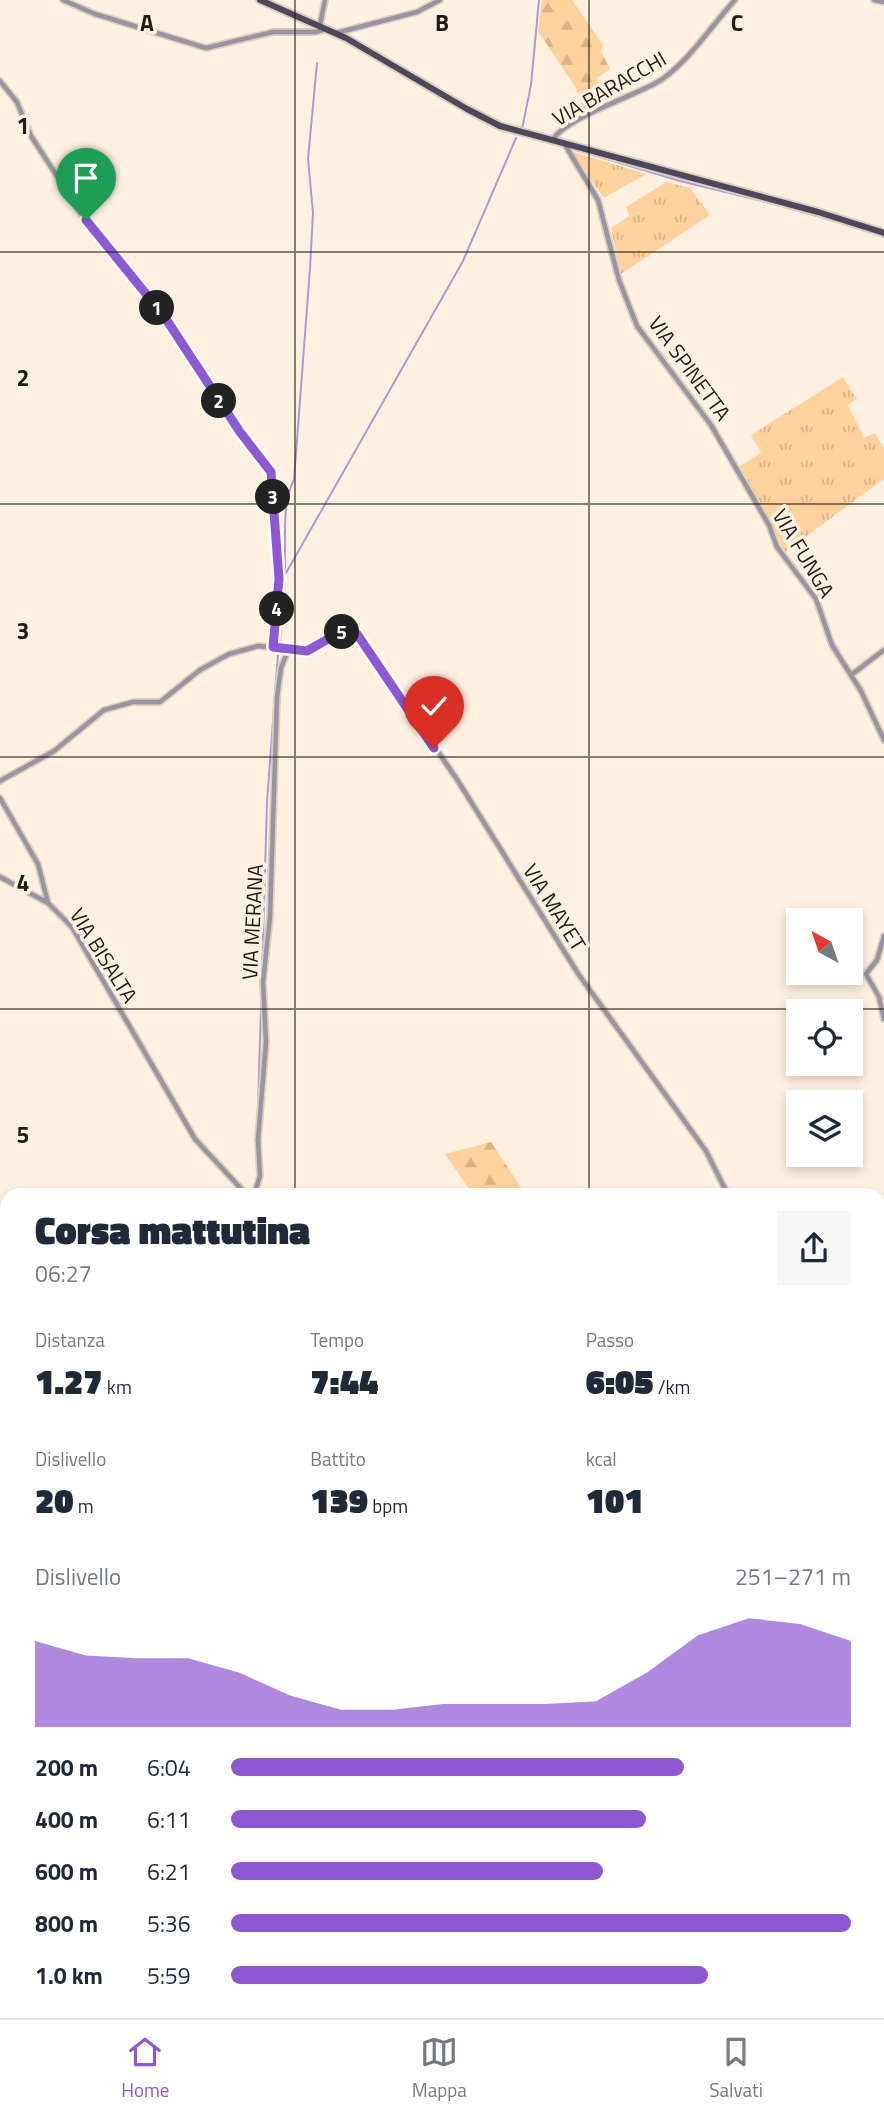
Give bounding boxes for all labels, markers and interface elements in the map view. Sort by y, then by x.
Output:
text: A [140,5,154,40]
text: B [435,5,449,40]
text: C [731,5,743,40]
street label: VIA BARACCHI [546,42,672,134]
text: 1 [17,108,29,143]
pin [56,148,116,220]
icon: arrive [67,159,105,197]
pin: 1 [140,290,174,326]
text: 1 [151,293,162,322]
street label: VIA SPINETTA [641,309,739,428]
text: 2 [17,360,29,395]
pin: 2 [202,384,236,418]
text: 2 [213,386,224,415]
pin: 3 [256,480,290,514]
text: 3 [267,482,278,511]
street label: VIA FUNGA [765,502,843,604]
pin: 4 [260,592,294,626]
text: 4 [271,594,282,623]
text: 3 [17,613,29,648]
pin: 5 [324,614,360,650]
text: 5 [336,617,347,646]
pin [404,676,464,748]
icon: check [415,687,453,725]
street label: VIA MAYET [516,857,594,957]
street label: VIA MERANA [233,863,271,981]
text: 4 [17,865,29,900]
street label: VIA BISALTA [62,901,146,1009]
north arrow [786,908,863,985]
map controls [786,908,863,1167]
button: locate [786,999,863,1076]
button: layers [786,1090,863,1167]
text: 5 [17,1117,29,1152]
text: Corsa mattutina [35,1201,310,1259]
button: share [777,1211,851,1285]
text: 06:27 [35,1256,92,1291]
text: Distanza [35,1325,105,1354]
text: Tempo [310,1325,364,1354]
text: Passo [586,1325,634,1354]
text: 1.27 [35,1354,103,1408]
text: 7:44 [310,1354,378,1408]
text: 6:05 [586,1354,654,1408]
text: km [103,1372,132,1401]
text: /km [654,1372,691,1401]
text: Dislivello [35,1444,106,1473]
text: Battito [310,1444,366,1473]
text: kcal [586,1444,617,1473]
text: 20 [35,1473,74,1527]
text: 139 [310,1473,368,1527]
text: 101 [586,1473,643,1527]
text: m [74,1491,94,1520]
text: bpm [368,1491,408,1520]
text: Dislivello [35,1559,121,1594]
text: 251–271 m [735,1559,851,1594]
text: 200 m [35,1750,98,1785]
text: 6:04 [147,1750,191,1785]
text: 400 m [35,1802,98,1837]
text: 6:11 [147,1802,191,1837]
text: 600 m [35,1854,98,1889]
text: 6:21 [147,1854,191,1889]
text: 800 m [35,1906,98,1941]
text: 5:36 [147,1906,191,1941]
text: 1.0 km [35,1958,103,1993]
text: 5:59 [147,1958,191,1993]
tab: Home [121,2033,169,2104]
tab: Mappa [412,2033,467,2104]
tab: Salvati [709,2033,763,2104]

